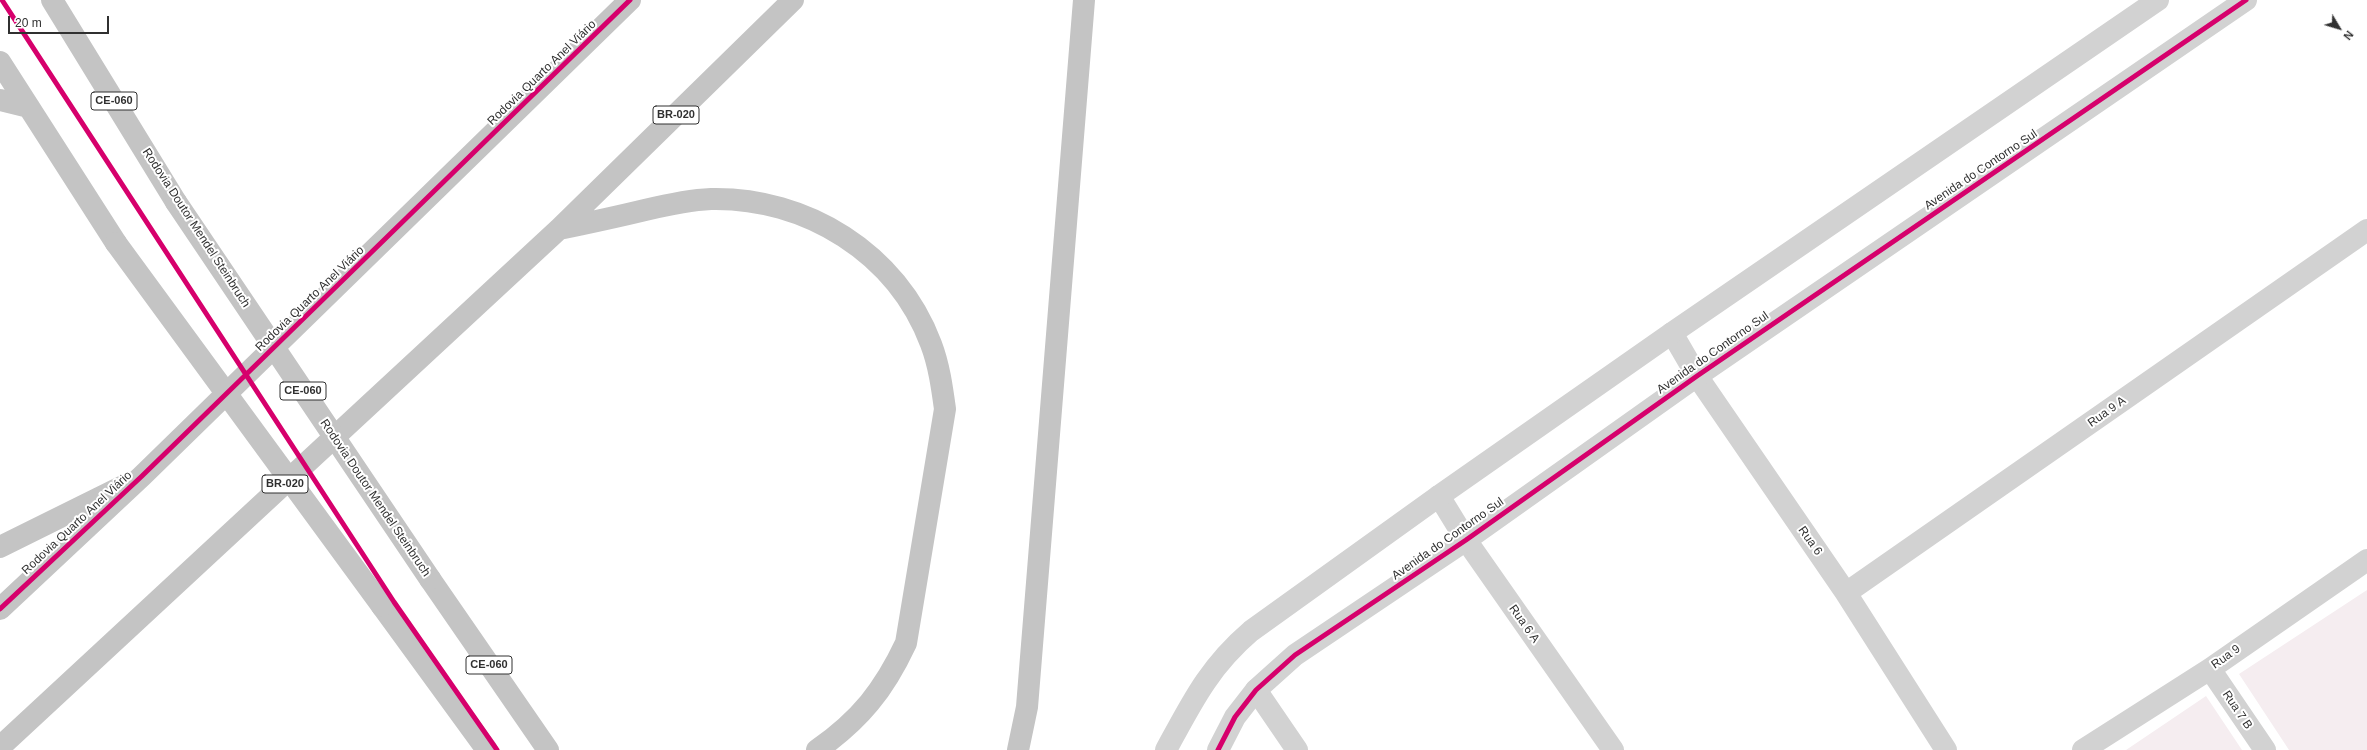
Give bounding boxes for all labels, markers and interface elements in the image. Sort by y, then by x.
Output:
scale bar [10,8,111,34]
north arrow [2319,8,2359,48]
text: 20 m [15,16,42,30]
street label: Rodovia Quarto Anel Viário [485,17,599,129]
text: N [2341,29,2356,42]
road number: CE-060 [91,92,137,110]
road number: BR-020 [653,106,699,124]
street label: Avenida do Contorno Sul [1922,127,2040,213]
street label: Rodovia Doutor Mendel Steinbruch [139,146,253,310]
street label: Rodovia Quarto Anel Viário [253,243,367,355]
street label: Avenida do Contorno Sul [1654,309,1772,397]
road number: CE-060 [280,382,326,400]
street label: Rua 9 A [2085,394,2129,430]
street label: Rodovia Doutor Mendel Steinbruch [317,417,433,579]
street label: Rodovia Quarto Anel Viário [19,468,135,578]
road number: BR-020 [262,475,308,493]
street label: Avenida do Contorno Sul [1389,495,1507,583]
street label: Rua 6 [1795,524,1825,558]
street label: Rua 6 A [1506,602,1542,646]
street label: Rua 9 [2209,642,2243,672]
road number: CE-060 [466,656,512,674]
street label: Rua 7 B [2219,688,2255,732]

